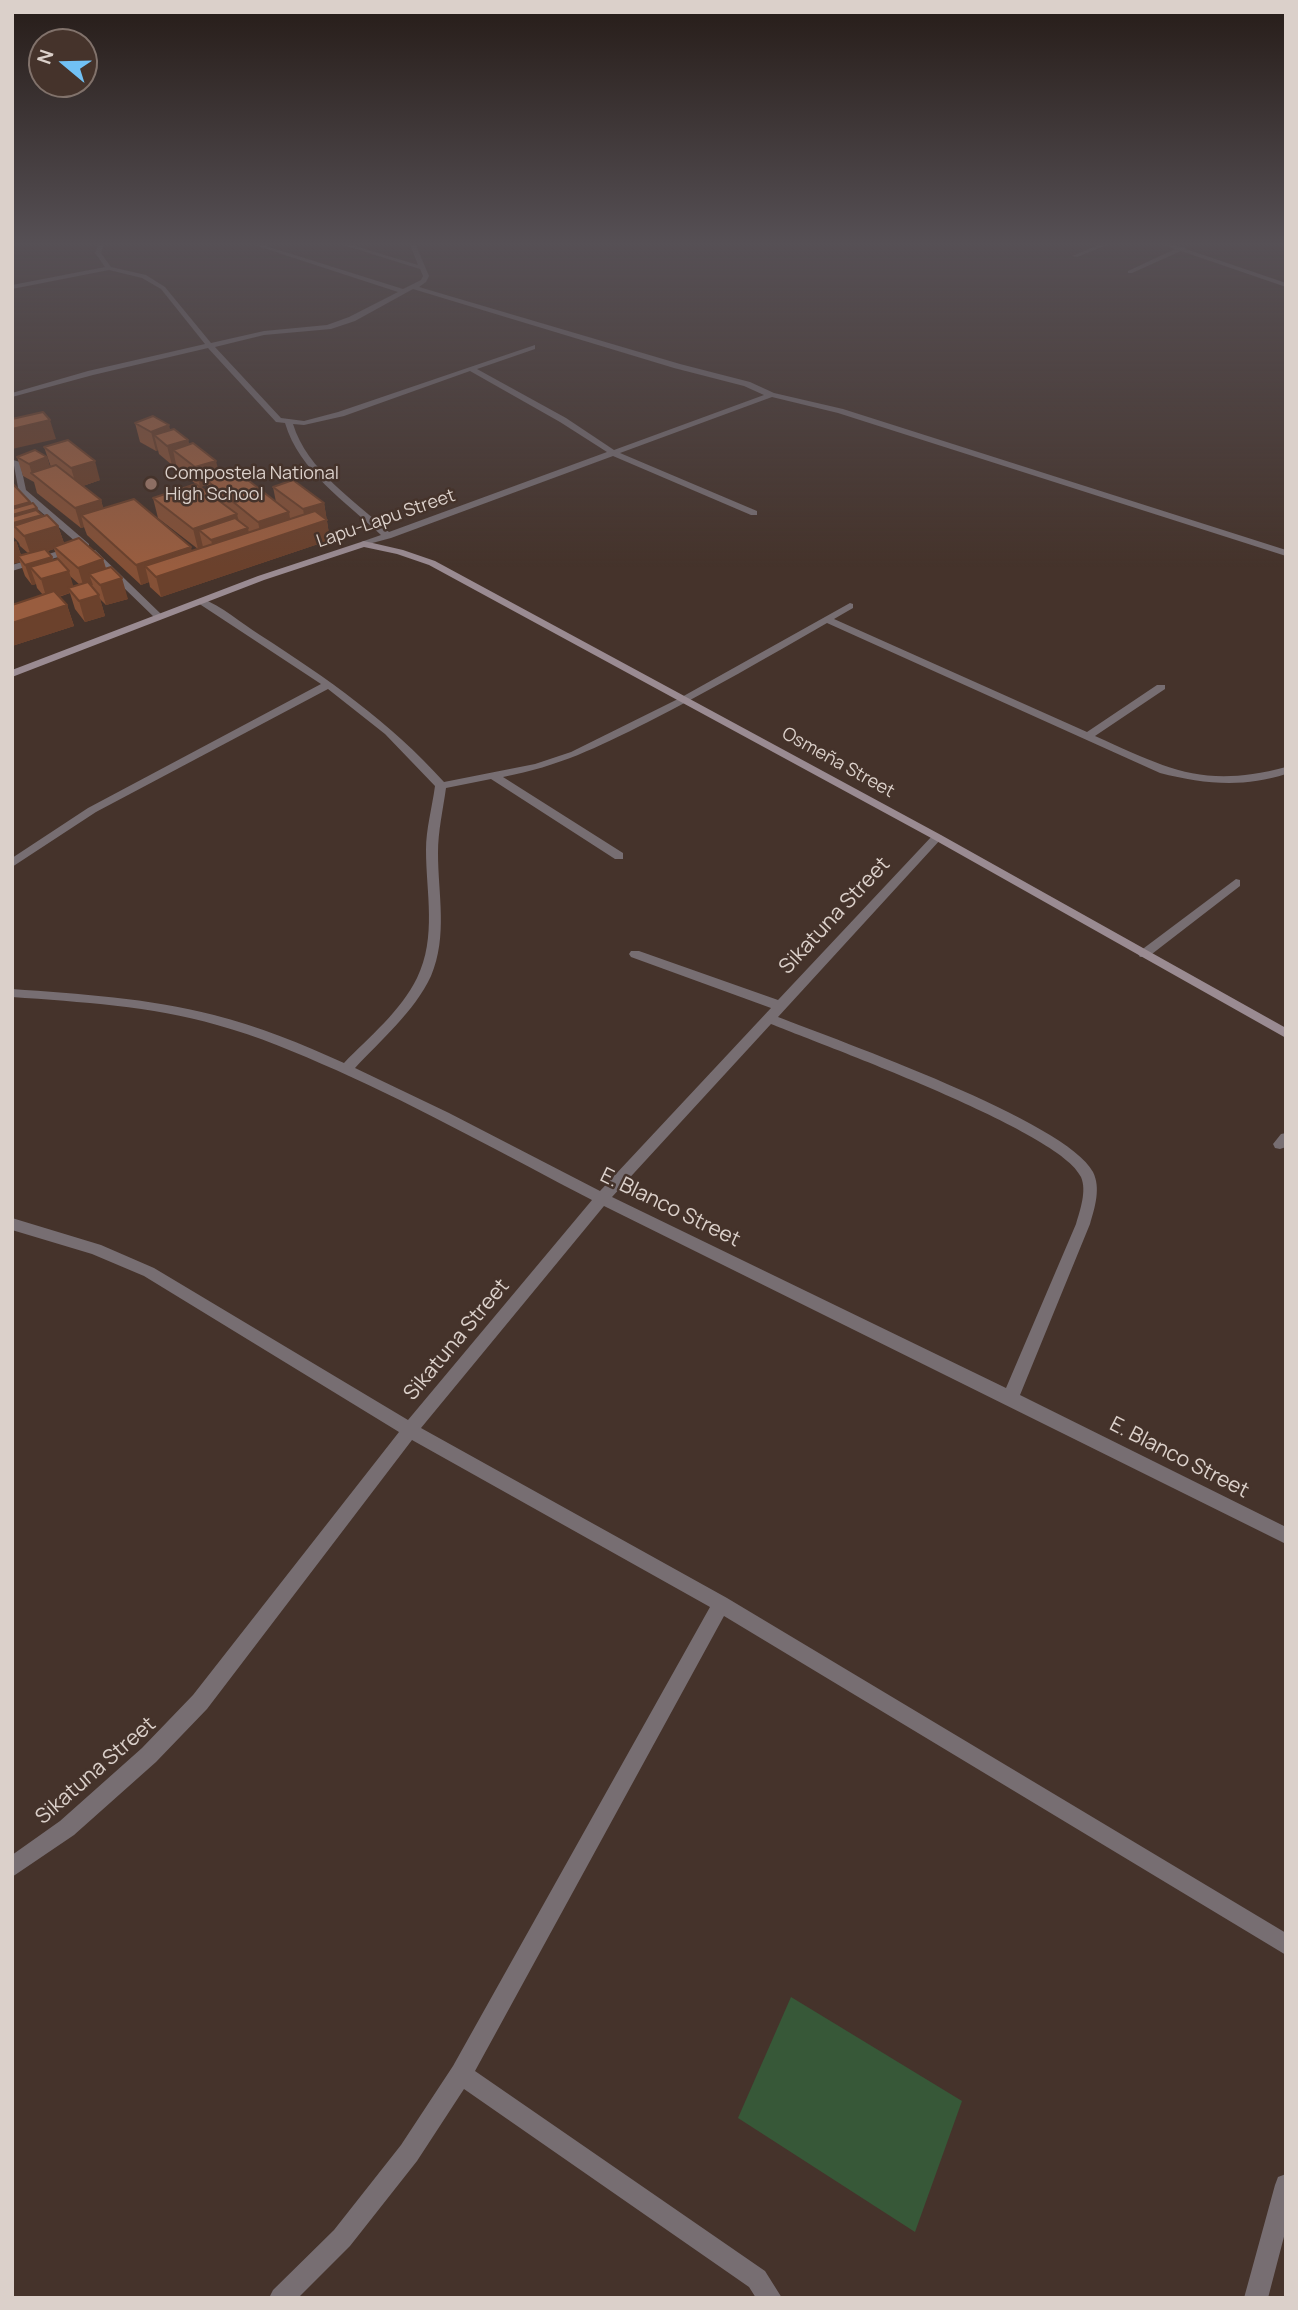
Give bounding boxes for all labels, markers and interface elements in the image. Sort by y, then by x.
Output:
north arrow [28,28,98,98]
text: N [31,46,60,68]
place label: Compostela National High School [165,463,339,505]
marker: Compostela National High School [143,476,159,492]
street label: Lapu-Lapu Street [314,485,458,553]
street label: Osmeña Street [778,723,898,803]
street label: Sikatuna Street [774,852,896,980]
street label: E. Blanco Street [596,1163,744,1253]
street label: Sikatuna Street [399,1274,515,1406]
street label: E. Blanco Street [1105,1412,1253,1504]
street label: Sikatuna Street [31,1712,161,1830]

